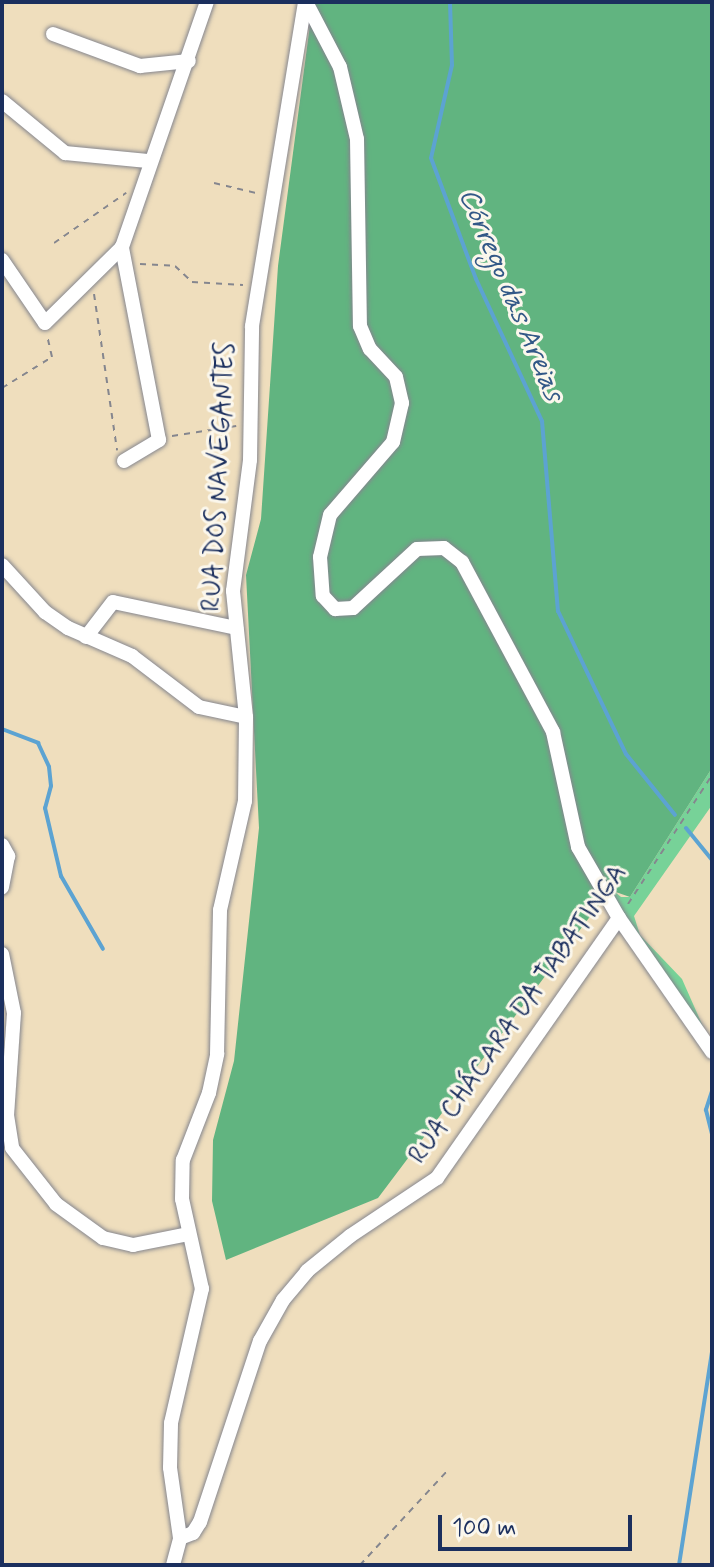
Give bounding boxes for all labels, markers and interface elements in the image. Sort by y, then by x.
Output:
water label: Córrego das Areias [451,186,569,404]
street label: RUA DOS NAVEGANTES [197,337,243,617]
street label: RUA CHÁCARA DA TABATINGA [404,860,634,1170]
scale bar [442,1499,636,1549]
text: 100 m [452,1513,516,1544]

